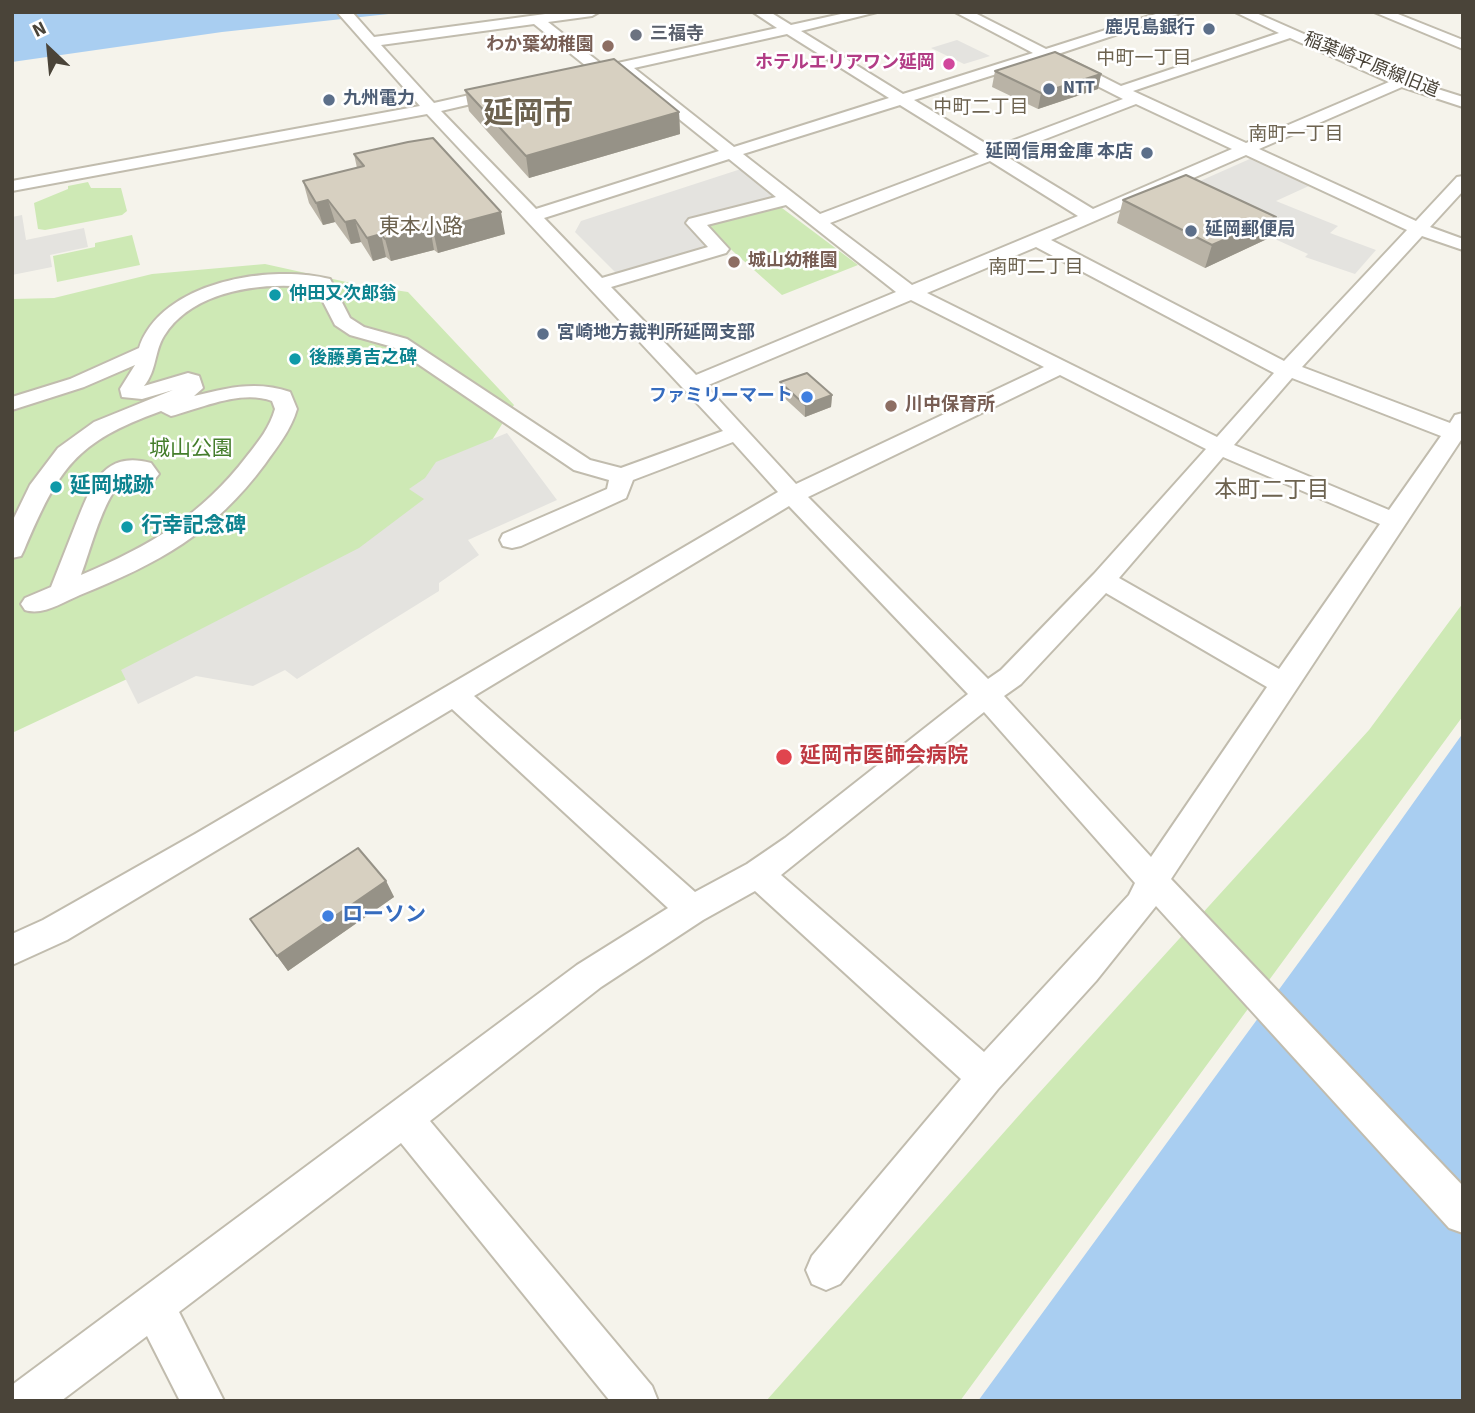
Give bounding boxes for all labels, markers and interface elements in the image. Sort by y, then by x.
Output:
north arrow [14,14,84,84]
text: N [28,15,51,45]
place label: 鹿児島銀行 [1105,18,1195,40]
marker: 鹿児島銀行 [1201,21,1217,37]
place label: 三福寺 [650,24,704,46]
marker: 三福寺 [628,27,644,43]
street label: 稲葉崎平原線旧道 [1300,29,1442,103]
place label: わか葉幼稚園 [486,35,594,57]
marker: わか葉幼稚園 [600,38,616,54]
district label: 中町一丁目 [1097,49,1191,71]
place label: ホテルエリアワン延岡 [755,53,935,75]
marker: ホテルエリアワン延岡 [941,56,957,72]
place label: NTT [1063,78,1095,100]
marker: NTT [1041,81,1057,97]
place label: 九州電力 [343,89,415,111]
marker: 九州電力 [321,92,337,108]
district label: 延岡市 [483,98,573,134]
district label: 中町二丁目 [934,98,1028,120]
district label: 南町一丁目 [1249,125,1343,147]
place label: 延岡信用金庫 本店 [985,142,1133,164]
marker: 延岡信用金庫 本店 [1139,145,1155,161]
district label: 東本小路 [379,215,463,241]
place label: 延岡郵便局 [1205,220,1295,242]
marker: 延岡郵便局 [1183,223,1199,239]
place label: 城山幼稚園 [748,251,838,273]
marker: 城山幼稚園 [726,254,742,270]
district label: 南町二丁目 [989,258,1083,280]
place label: 仲田又次郎翁 [289,284,397,306]
marker: 仲田又次郎翁 [267,287,283,303]
place label: 宮崎地方裁判所延岡支部 [557,323,755,345]
marker: 宮崎地方裁判所延岡支部 [535,326,551,342]
place label: 後藤勇吉之碑 [309,348,417,370]
marker: 後藤勇吉之碑 [287,351,303,367]
place label: ファミリーマート [649,386,793,408]
marker: ファミリーマート [799,389,815,405]
place label: 川中保育所 [905,395,995,417]
marker: 川中保育所 [883,398,899,414]
park label: 城山公園 [149,437,233,463]
place label: 延岡城跡 [70,474,154,500]
district label: 本町二丁目 [1215,478,1329,506]
marker: 延岡城跡 [48,479,64,495]
place label: 行幸記念碑 [141,514,246,540]
marker: 行幸記念碑 [119,519,135,535]
place label: 延岡市医師会病院 [800,744,968,770]
marker: 延岡市医師会病院 [774,747,794,767]
place label: ローソン [342,903,426,929]
marker: ローソン [320,908,336,924]

